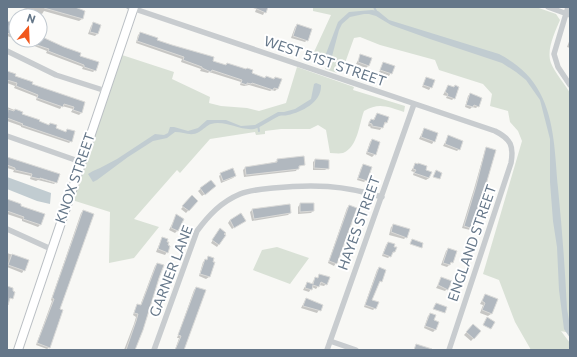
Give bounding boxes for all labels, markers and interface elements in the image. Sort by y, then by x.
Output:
north arrow [8,8,48,48]
text: N [25,11,37,26]
street label: WEST 51ST STREET [262,32,388,89]
street label: KNOX STREET [51,130,98,226]
street label: HAYES STREET [334,173,383,272]
street label: ENGLAND STREET [444,182,499,303]
street label: GARNER LANE [145,223,196,319]

